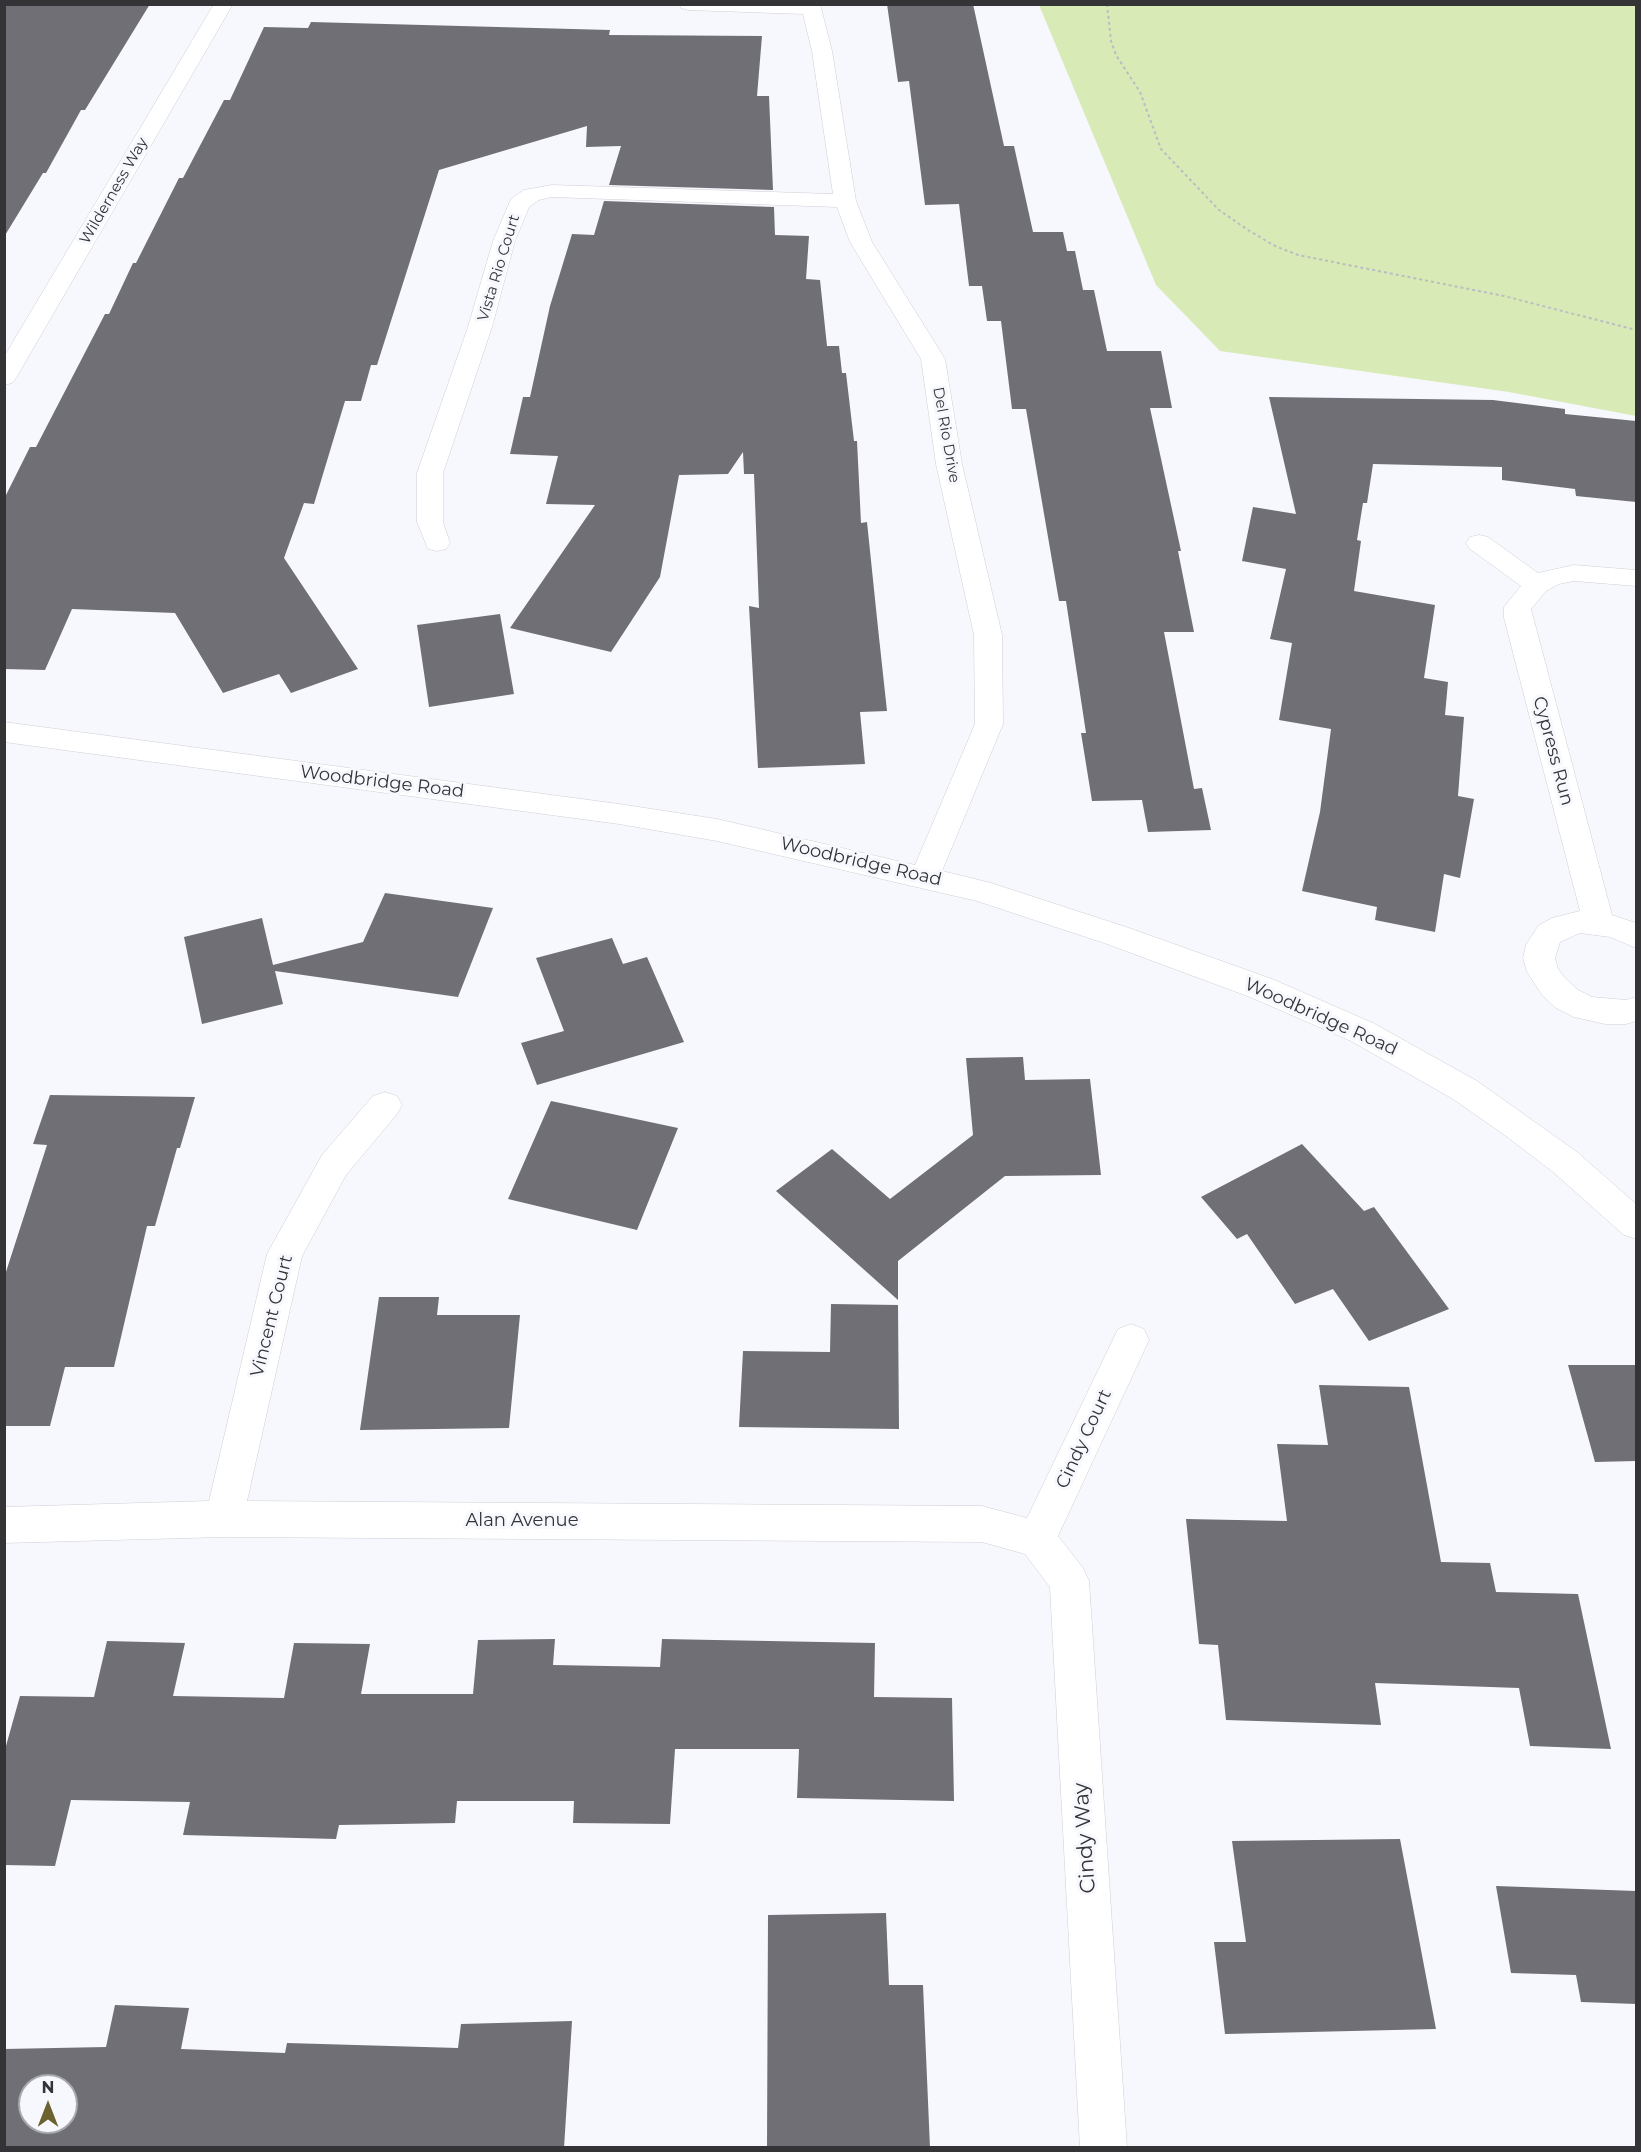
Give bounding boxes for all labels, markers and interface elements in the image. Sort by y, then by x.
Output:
street label: Wilderness Way [76,135,152,247]
street label: Vista Rio Court [474,213,524,323]
street label: Del Rio Drive [929,386,963,484]
street label: Cypress Run [1528,694,1578,808]
street label: Woodbridge Road [299,761,465,803]
street label: Woodbridge Road [778,833,944,891]
street label: Woodbridge Road [1241,974,1401,1060]
street label: Vincent Court [246,1253,298,1379]
street label: Cindy Court [1052,1386,1116,1492]
street label: Alan Avenue [465,1510,579,1532]
street label: Cindy Way [1069,1782,1101,1894]
north arrow [18,2074,78,2134]
text: N [42,2078,54,2097]

